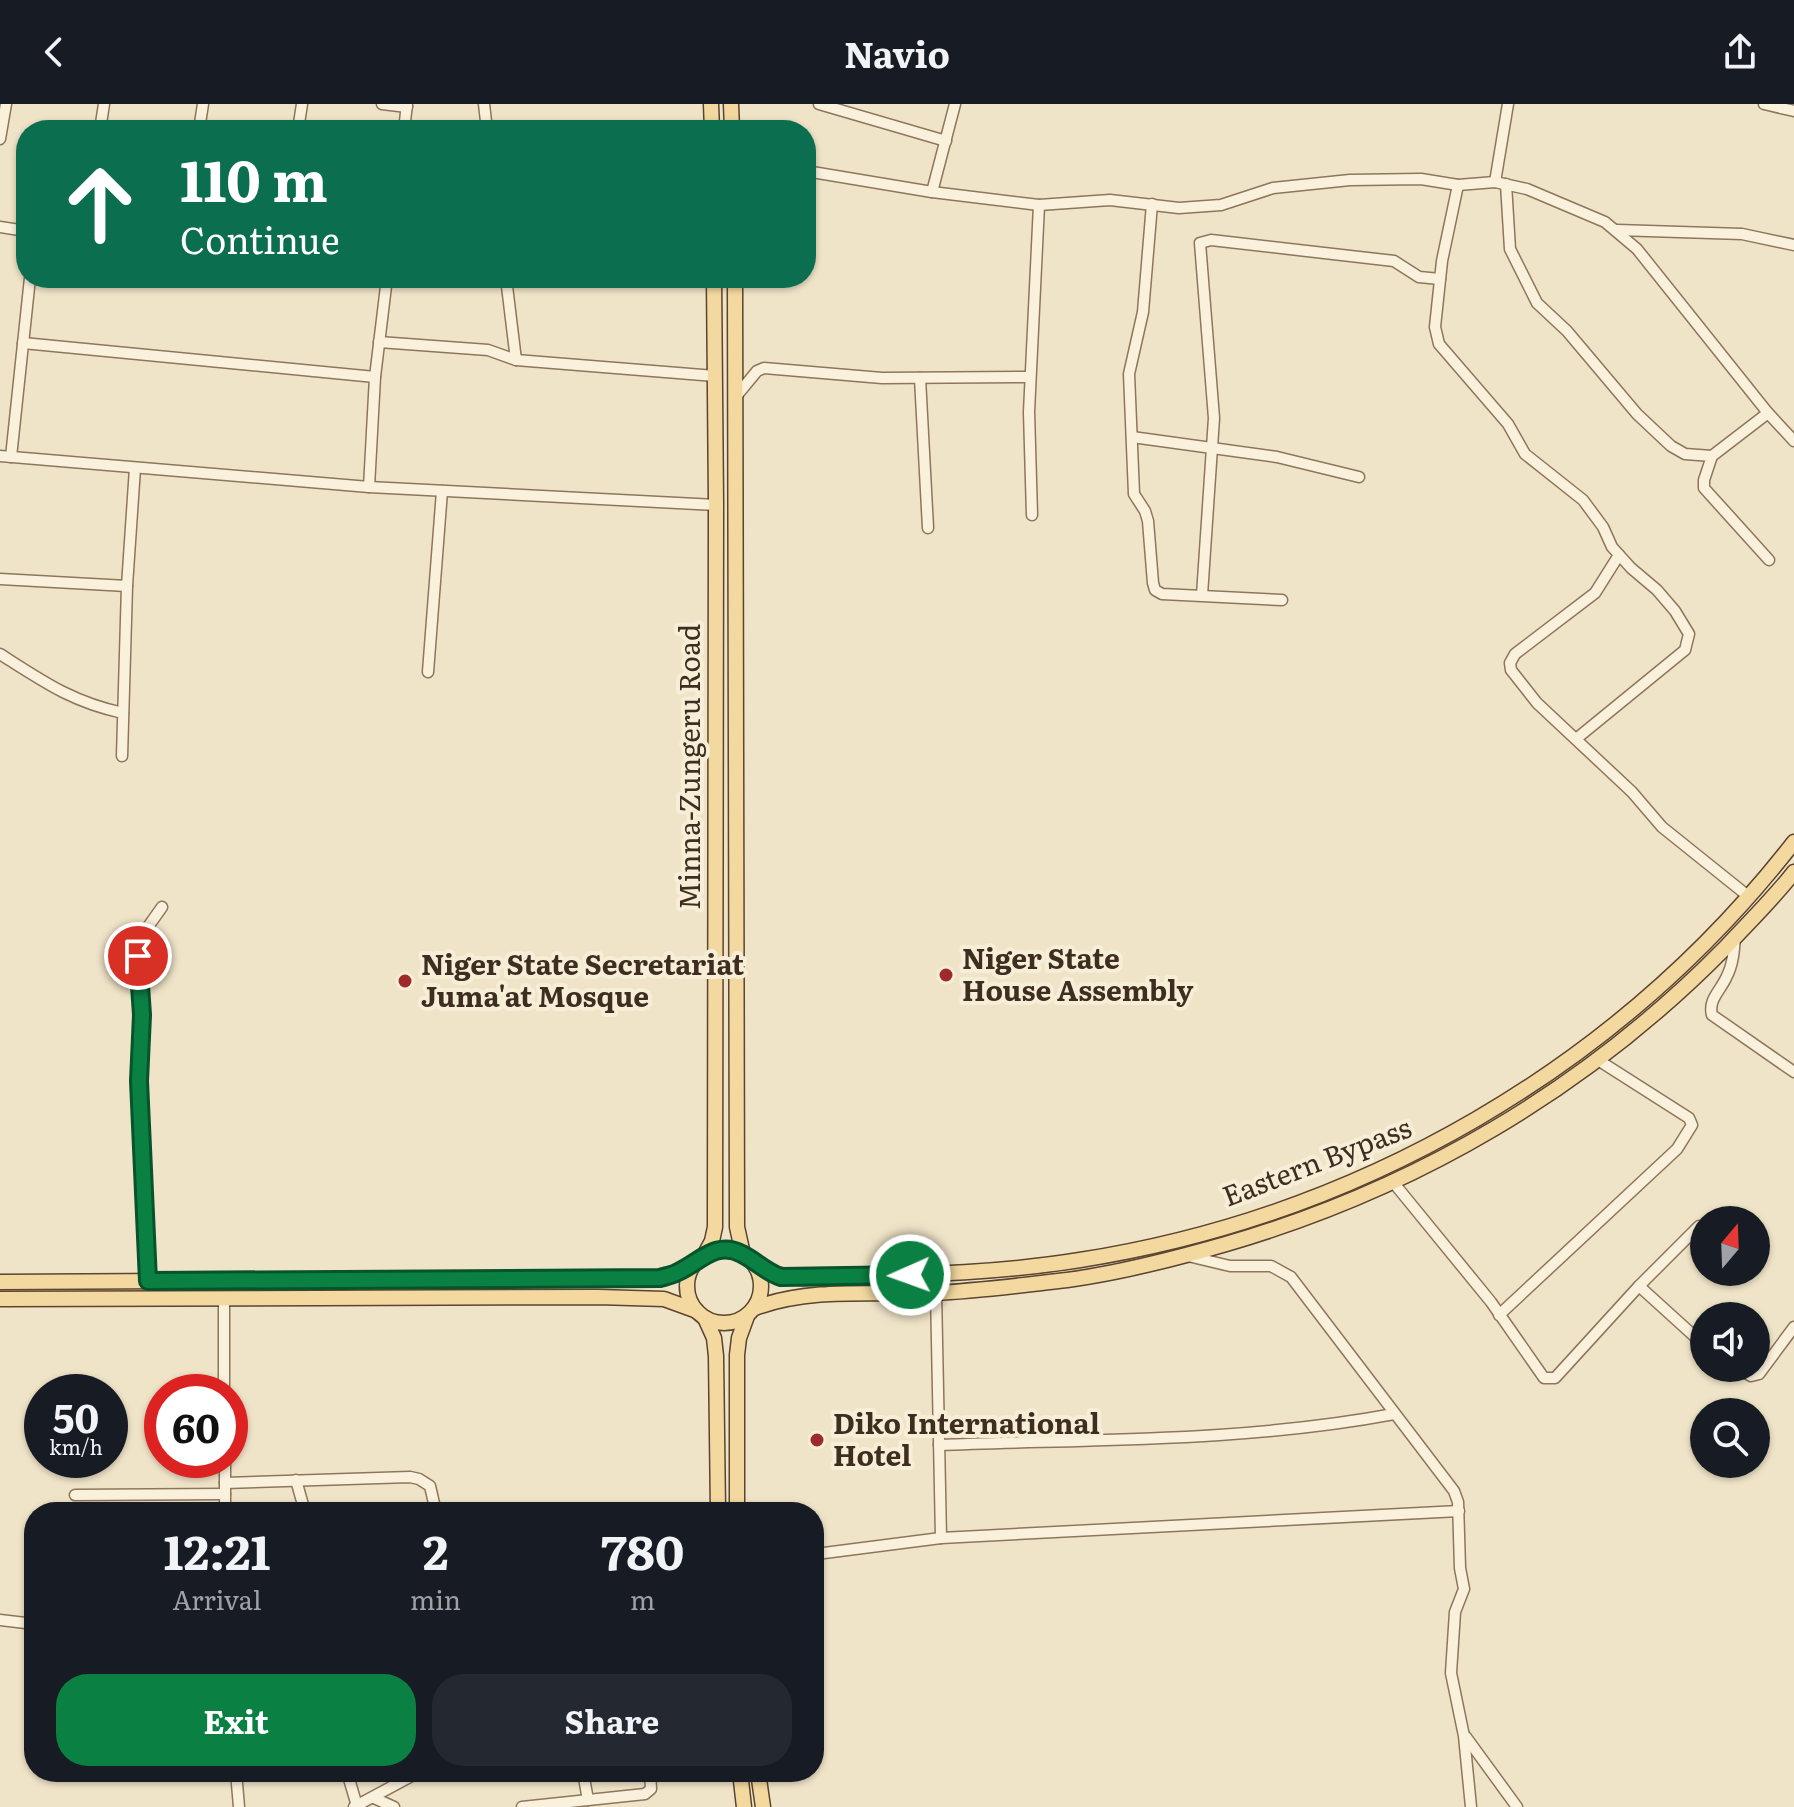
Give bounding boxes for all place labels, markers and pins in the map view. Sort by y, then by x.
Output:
pin [104,922,172,990]
place label: Niger State House Assembly [962,936,1194,1010]
place label: Niger State Secretariat Juma'at Mosque [421,942,745,1016]
marker: Niger State House Assembly [937,966,955,984]
marker: Niger State Secretariat Juma'at Mosque [396,972,414,990]
place label: Diko International Hotel [833,1401,1100,1475]
marker: Diko International Hotel [808,1431,826,1449]

